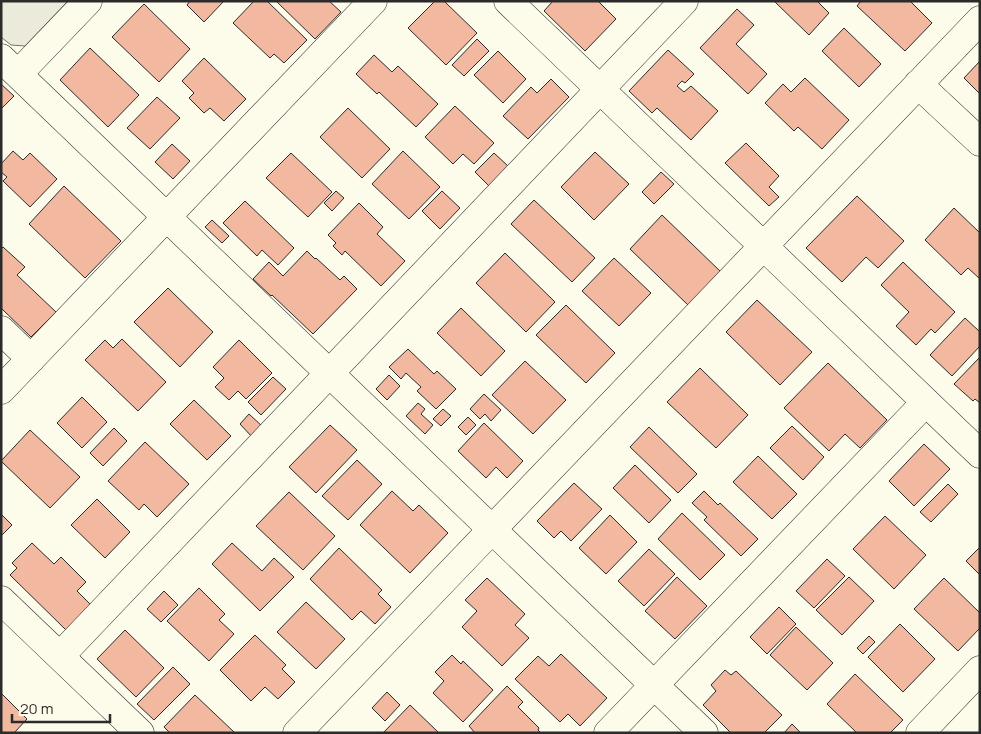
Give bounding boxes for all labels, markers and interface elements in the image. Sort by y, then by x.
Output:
scale bar [12,692,110,724]
text: 20 m [20,698,53,719]

